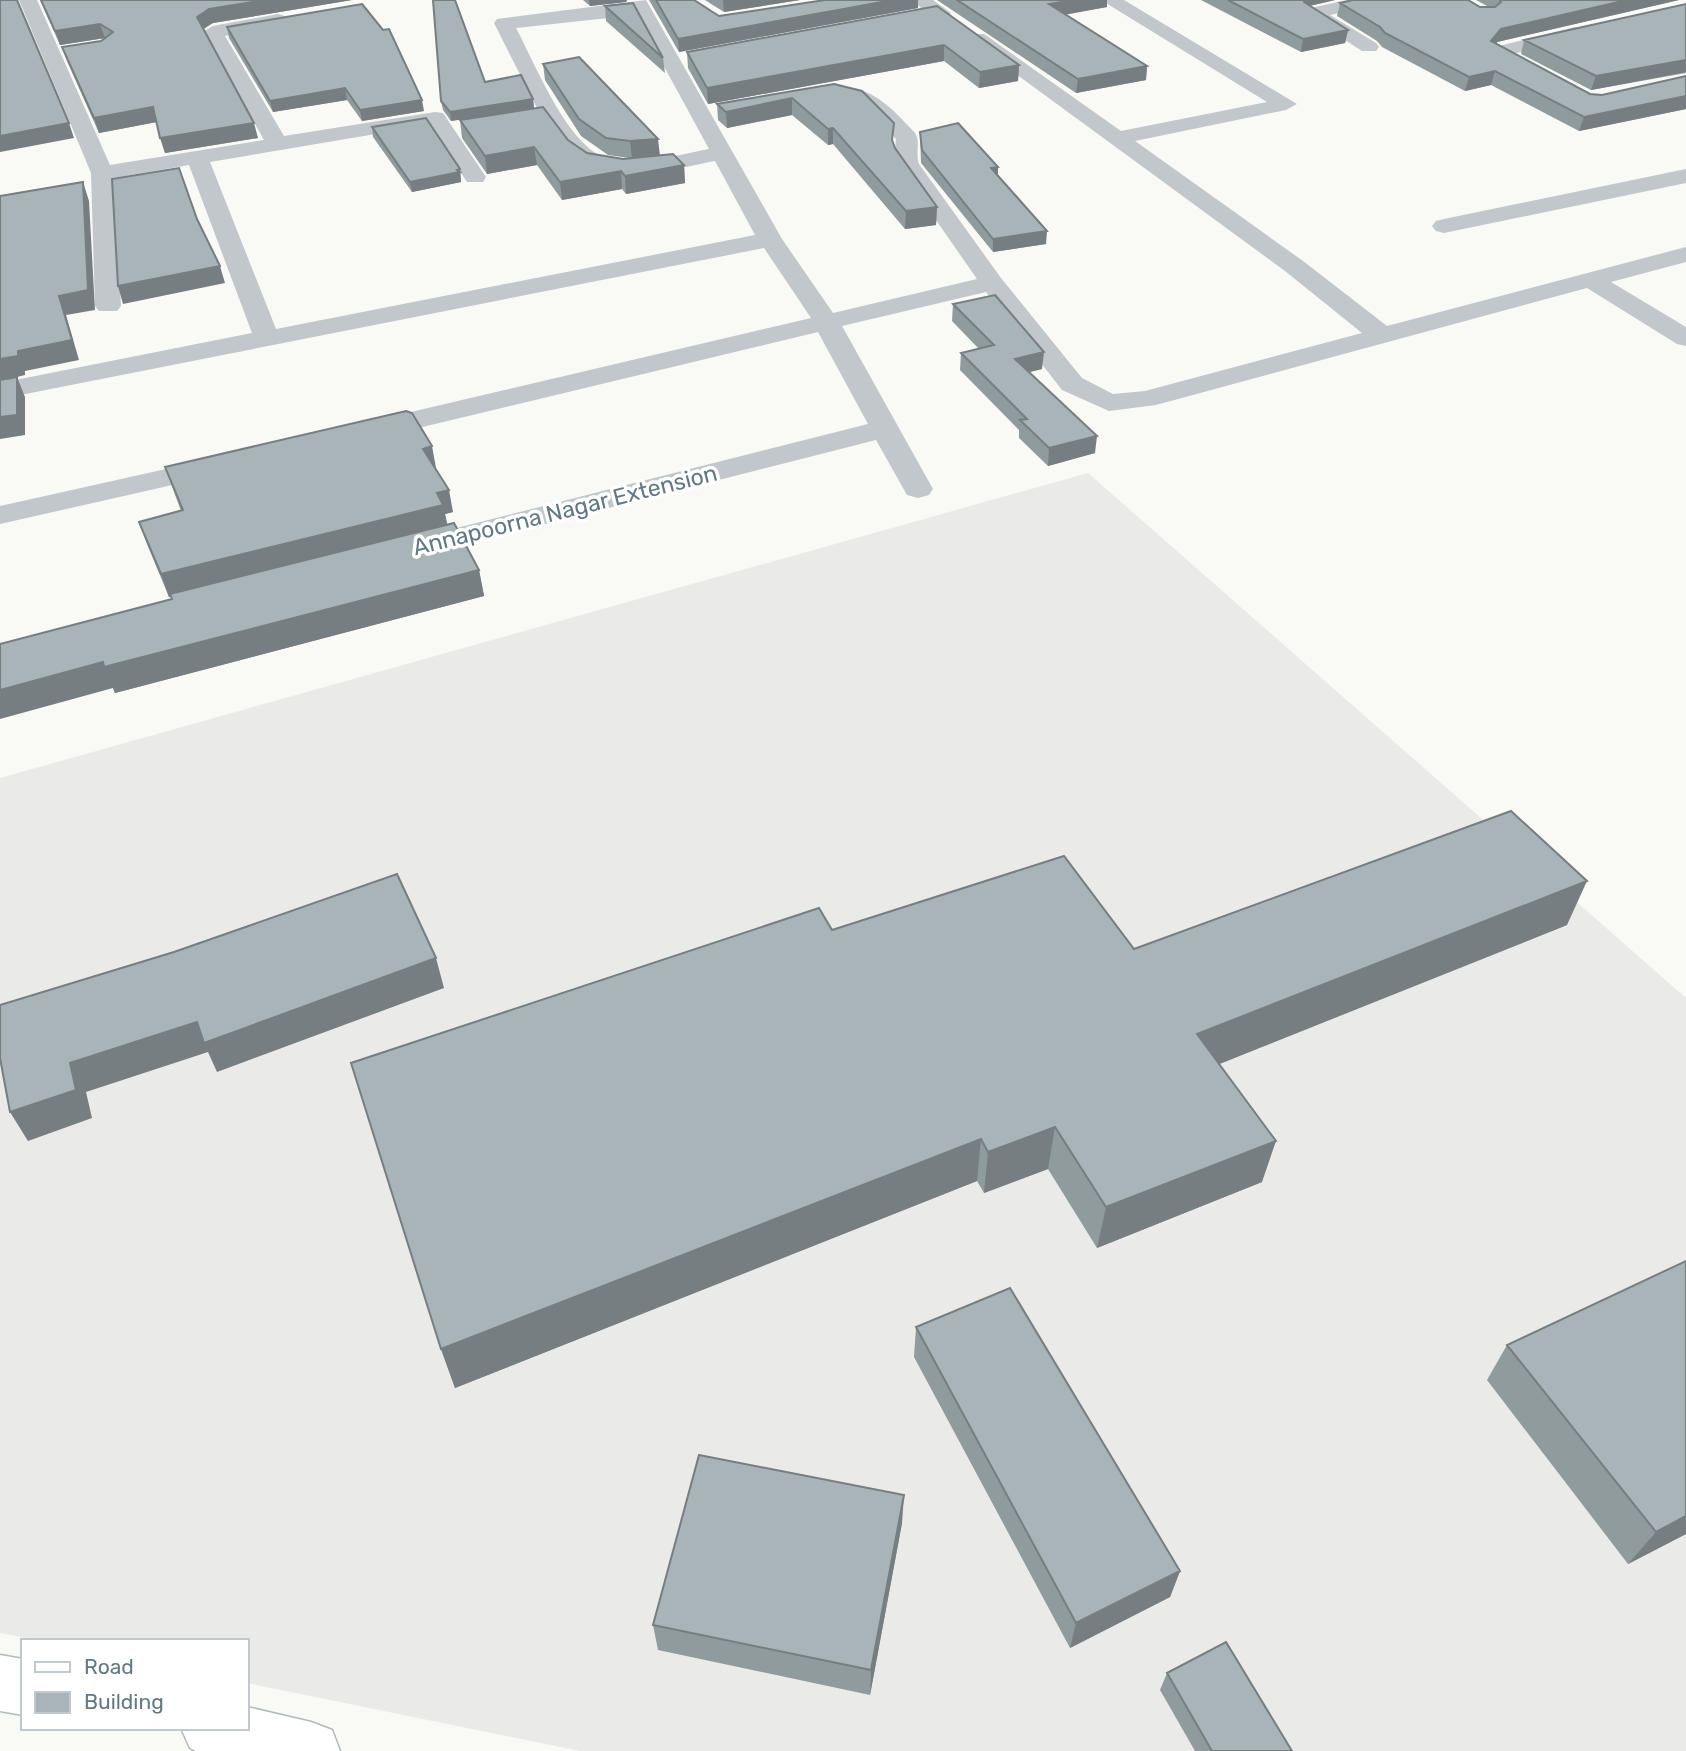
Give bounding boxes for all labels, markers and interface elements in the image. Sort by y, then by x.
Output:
street label: Annapoorna Nagar Extension [410,459,720,561]
legend [21,1639,248,1730]
text: Road [84,1654,134,1679]
text: Building [84,1689,164,1714]

